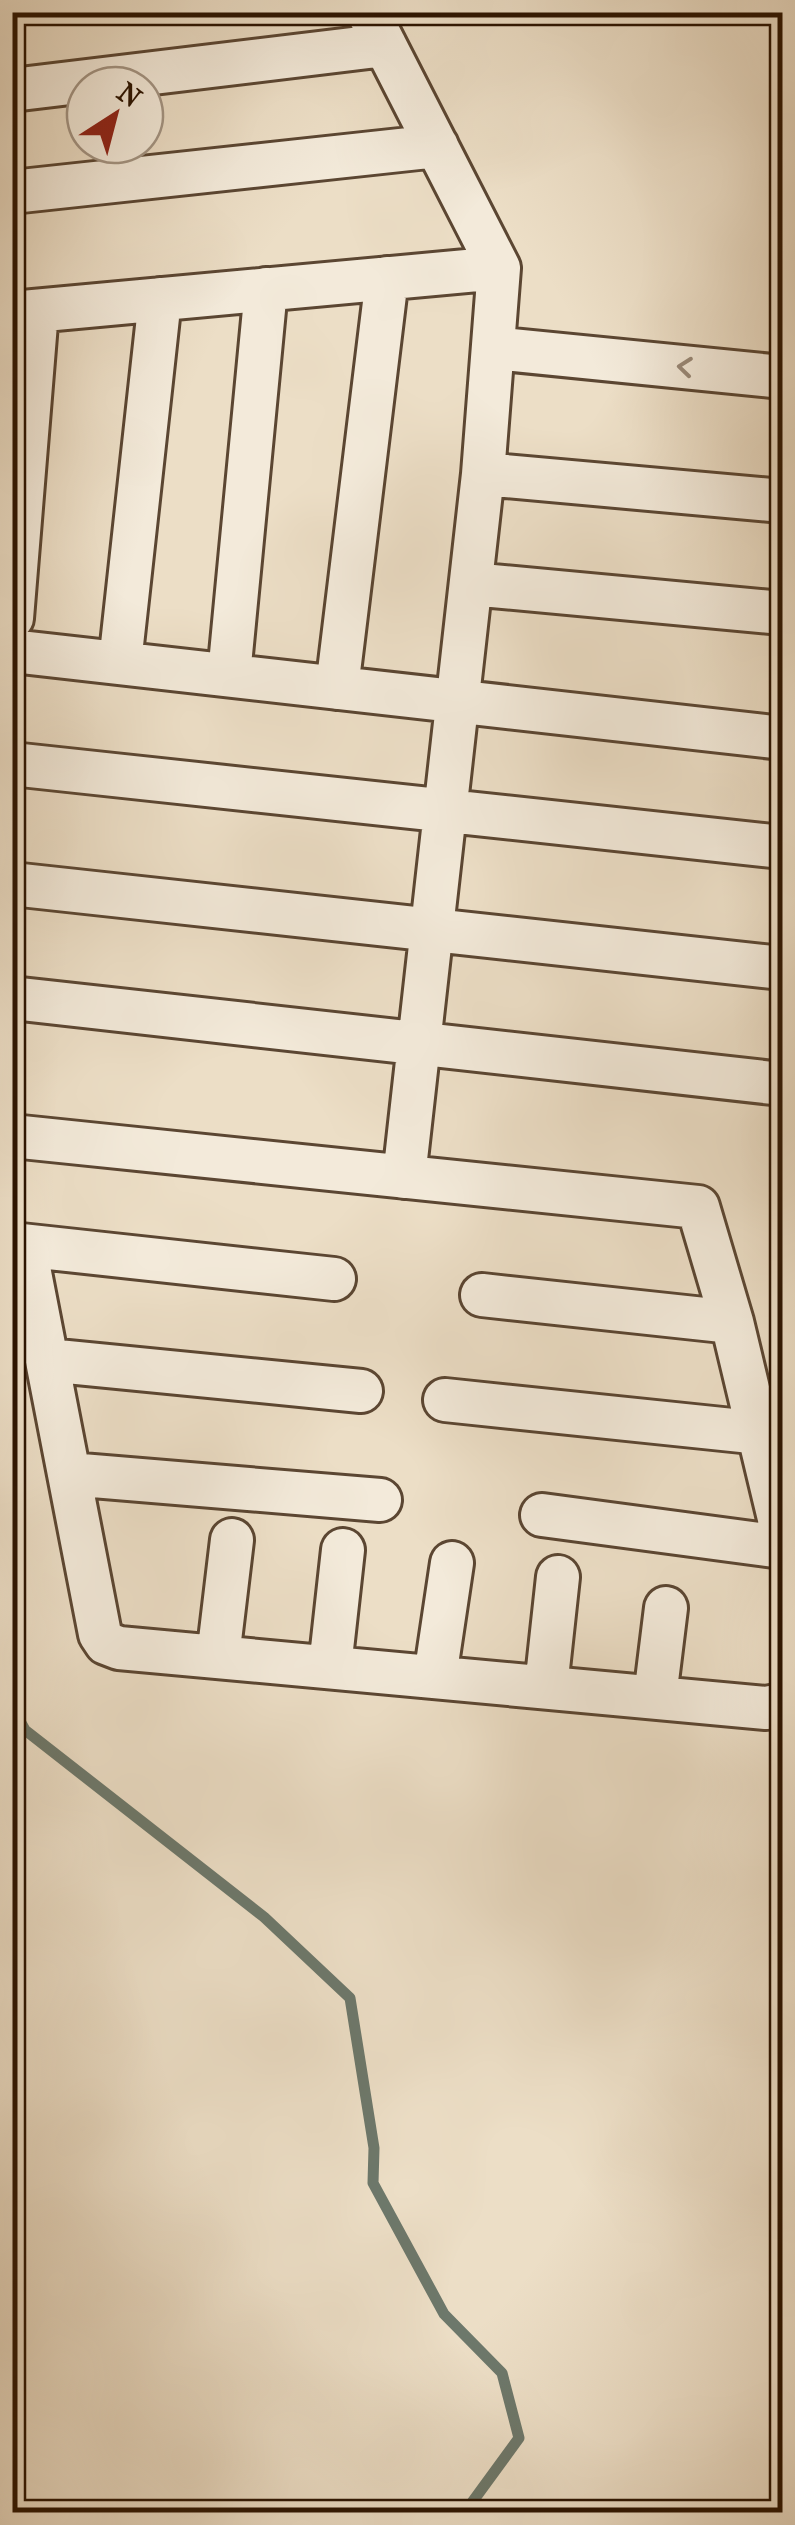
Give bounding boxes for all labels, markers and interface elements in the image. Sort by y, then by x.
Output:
north arrow [65,65,165,165]
text: N [111,76,148,115]
one-way arrow [677,357,693,379]

